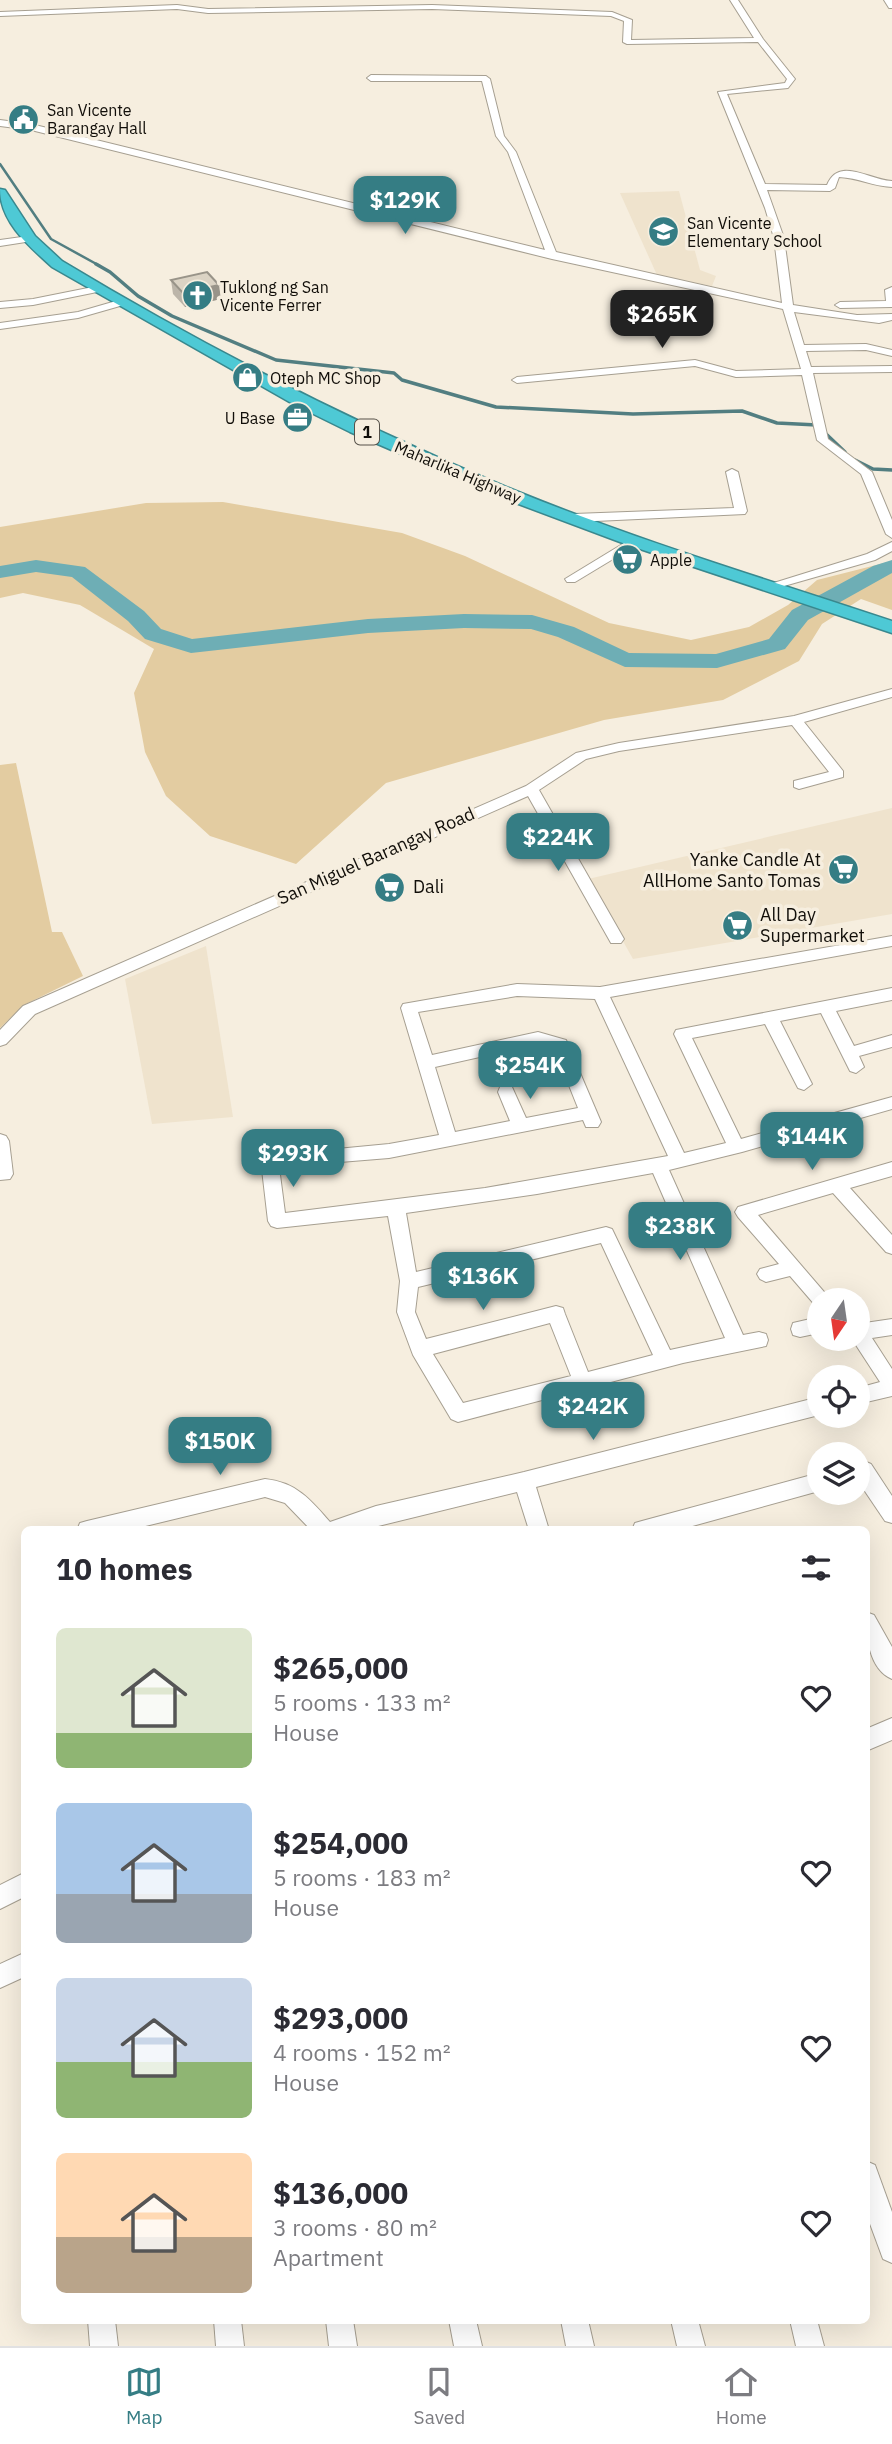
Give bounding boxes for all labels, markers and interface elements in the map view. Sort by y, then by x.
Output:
place label: San Vicente Barangay Hall [47,100,147,138]
public building icon: San Vicente Barangay Hall [7,102,41,136]
pin: $129K [356,176,454,236]
text: $129K [369,184,441,214]
place label: San Vicente Elementary School [687,213,822,251]
school or university icon: San Vicente Elementary School [647,215,681,249]
place label: Tuklong ng San Vicente Ferrer [220,277,329,315]
church icon: Tuklong ng San Vicente Ferrer [180,279,214,313]
pin: $265K [613,290,711,350]
text: $265K [626,298,698,328]
shop icon: Oteph MC Shop [230,361,264,395]
place label: Oteph MC Shop [270,368,381,388]
office icon: U Base [281,401,315,435]
place label: U Base [225,408,275,428]
road number: 1 [355,420,379,444]
street label: Maharlika Highway [392,436,524,508]
supermarket icon: Apple [610,543,644,577]
place label: Apple [650,550,692,570]
street label: San Miguel Barangay Road [274,802,478,910]
pin: $224K [509,814,607,873]
text: $224K [522,821,594,851]
place label: Yanke Candle At AllHome Santo Tomas [643,848,821,892]
supermarket icon: Yanke Candle At AllHome Santo Tomas [827,853,861,887]
supermarket icon: Dali [373,870,407,904]
place label: Dali [413,875,444,898]
place label: All Day Supermarket [760,903,865,947]
supermarket icon: All Day Supermarket [720,908,754,942]
pin: $254K [481,1042,579,1101]
text: $254K [494,1049,566,1079]
pin: $144K [763,1112,861,1172]
text: $144K [776,1120,848,1150]
pin: $293K [244,1130,342,1189]
text: $293K [257,1137,329,1167]
pin: $238K [631,1202,729,1262]
text: $238K [644,1210,716,1240]
pin: $136K [434,1252,532,1312]
text: $136K [447,1260,519,1290]
north arrow [807,1288,870,1351]
map controls [807,1288,870,1505]
button: locate [807,1365,870,1428]
pin: $242K [544,1382,642,1442]
text: $242K [557,1390,629,1420]
pin: $150K [171,1418,269,1477]
text: $150K [184,1425,256,1455]
button: layers [807,1442,870,1505]
text: 10 homes [56,1549,193,1588]
icon: filters [797,1549,835,1587]
text: $265,000 [273,1648,408,1687]
icon: home [112,1656,196,1740]
icon: heart [797,1679,835,1717]
text: 5 rooms · 133 m² [273,1687,451,1717]
text: House [273,1717,339,1747]
text: $254,000 [273,1823,408,1862]
icon: home [112,1831,196,1915]
icon: heart [797,1854,835,1892]
text: 5 rooms · 183 m² [273,1862,451,1892]
text: House [273,1892,339,1922]
text: $293,000 [273,1998,408,2037]
icon: home [112,2006,196,2090]
icon: heart [797,2029,835,2067]
text: 4 rooms · 152 m² [273,2037,451,2067]
text: House [273,2067,339,2097]
text: $136,000 [273,2173,408,2212]
icon: home [112,2181,196,2265]
icon: heart [797,2204,835,2242]
text: 3 rooms · 80 m² [273,2212,437,2242]
text: Apartment [273,2242,384,2272]
tab: Map [125,2363,163,2429]
tab: Saved [414,2363,465,2429]
tab: Home [716,2363,767,2429]

